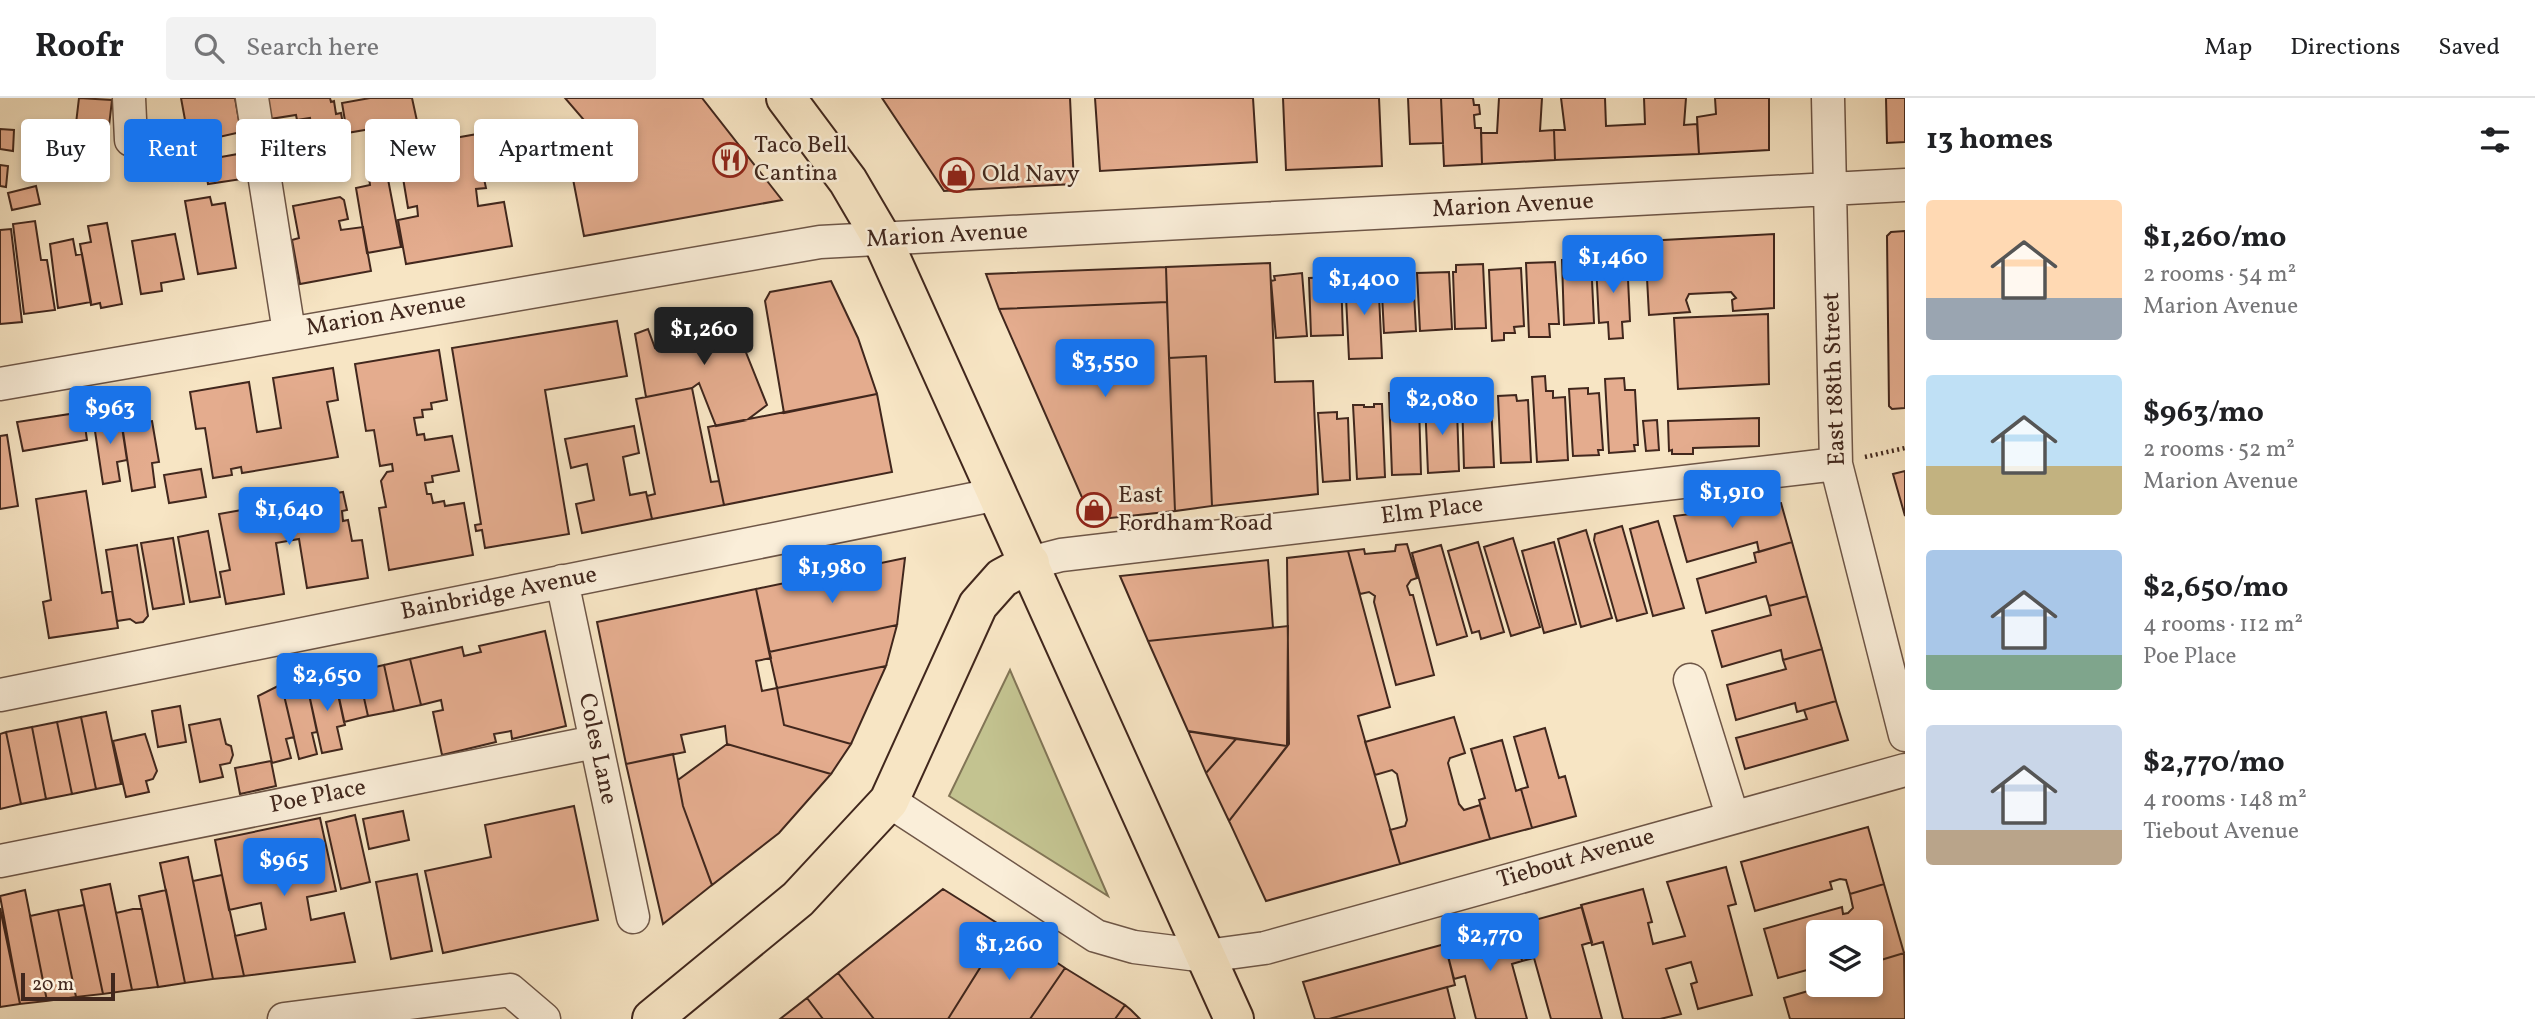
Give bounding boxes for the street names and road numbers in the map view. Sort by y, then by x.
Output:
street label: Marion Avenue [1431,185,1595,227]
street label: Marion Avenue [865,215,1029,257]
street label: Marion Avenue [303,284,469,346]
street label: East 188th Street [1815,291,1855,467]
street label: Elm Place [1379,488,1485,534]
street label: Bainbridge Avenue [398,558,600,630]
street label: Coles Lane [569,690,625,808]
street label: Poe Place [267,771,369,823]
street label: Tiebout Avenue [1493,820,1659,898]

